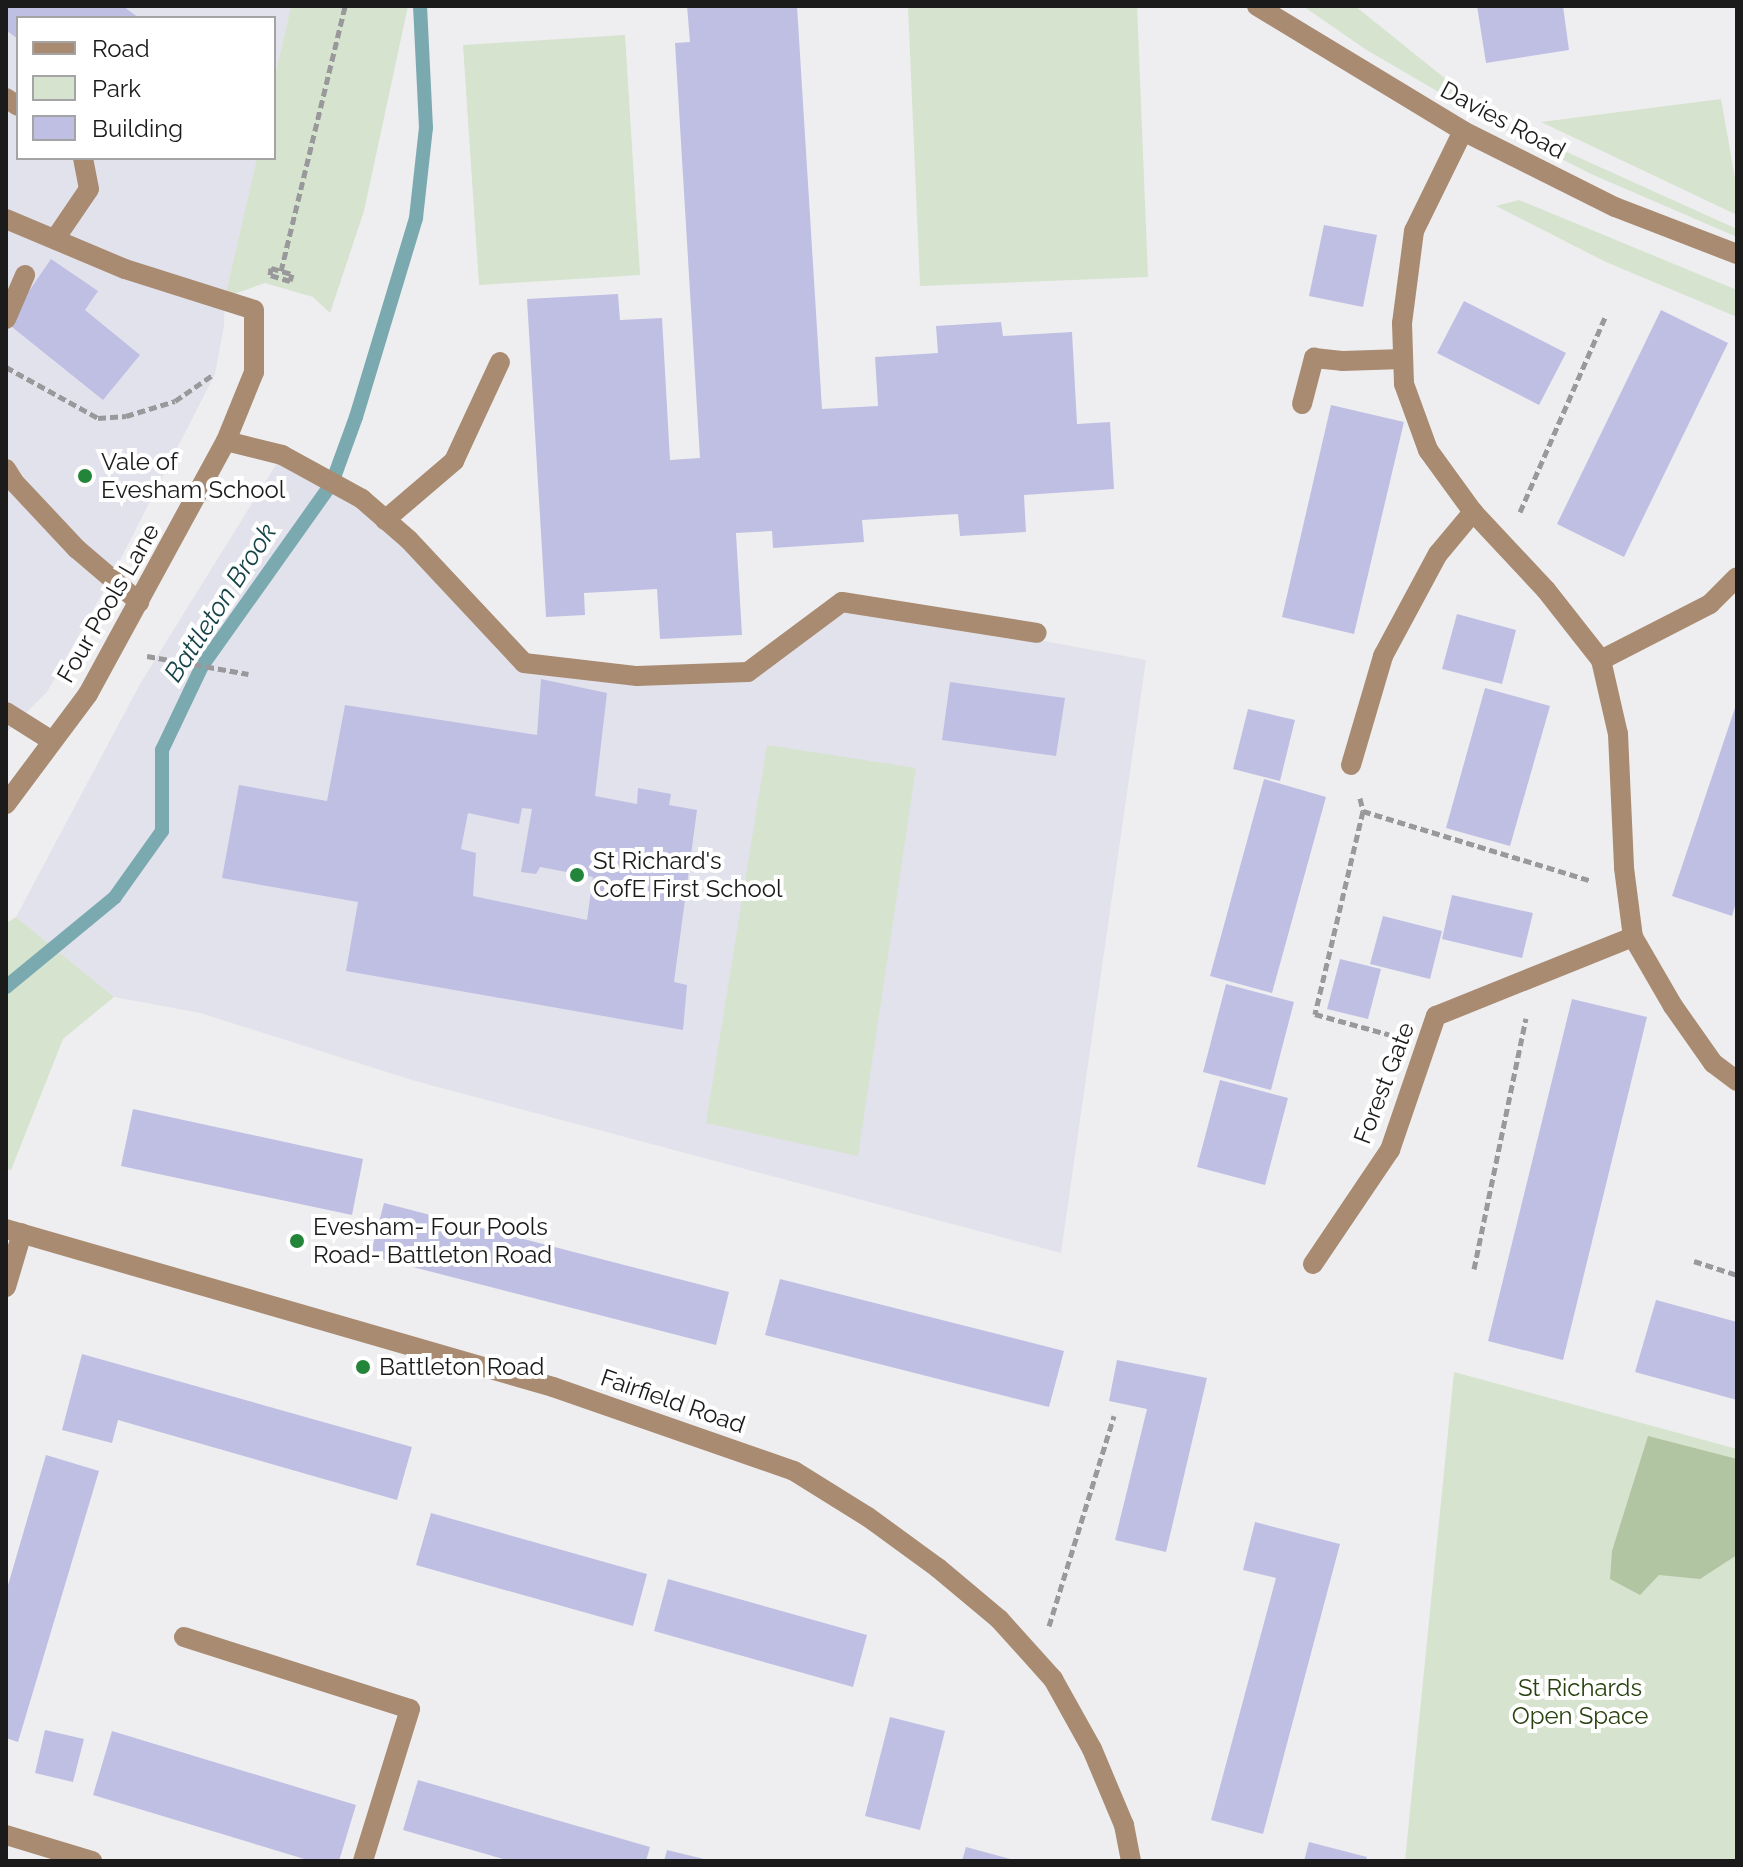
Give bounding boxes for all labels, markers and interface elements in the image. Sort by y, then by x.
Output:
legend [16,16,276,160]
text: Road [92,34,150,63]
text: Park [92,74,141,103]
street label: Davies Road [1436,75,1570,165]
text: Building [92,114,183,143]
place label: Vale of Evesham School [101,448,285,504]
marker: Vale of Evesham School [76,467,94,485]
street label: Four Pools Lane [51,518,165,688]
water label: Battleton Brook [158,518,284,688]
place label: St Richard's CofE First School [593,847,783,903]
marker: St Richard's CofE First School [568,866,586,884]
street label: Forest Gate [1348,1018,1420,1148]
place label: Evesham- Four Pools Road- Battleton Road [313,1213,552,1269]
marker: Evesham- Four Pools Road- Battleton Road [288,1232,306,1250]
place label: Battleton Road [379,1353,544,1381]
marker: Battleton Road [354,1358,372,1376]
street label: Fairfield Road [597,1363,749,1439]
park label: St Richards Open Space [1512,1674,1648,1730]

